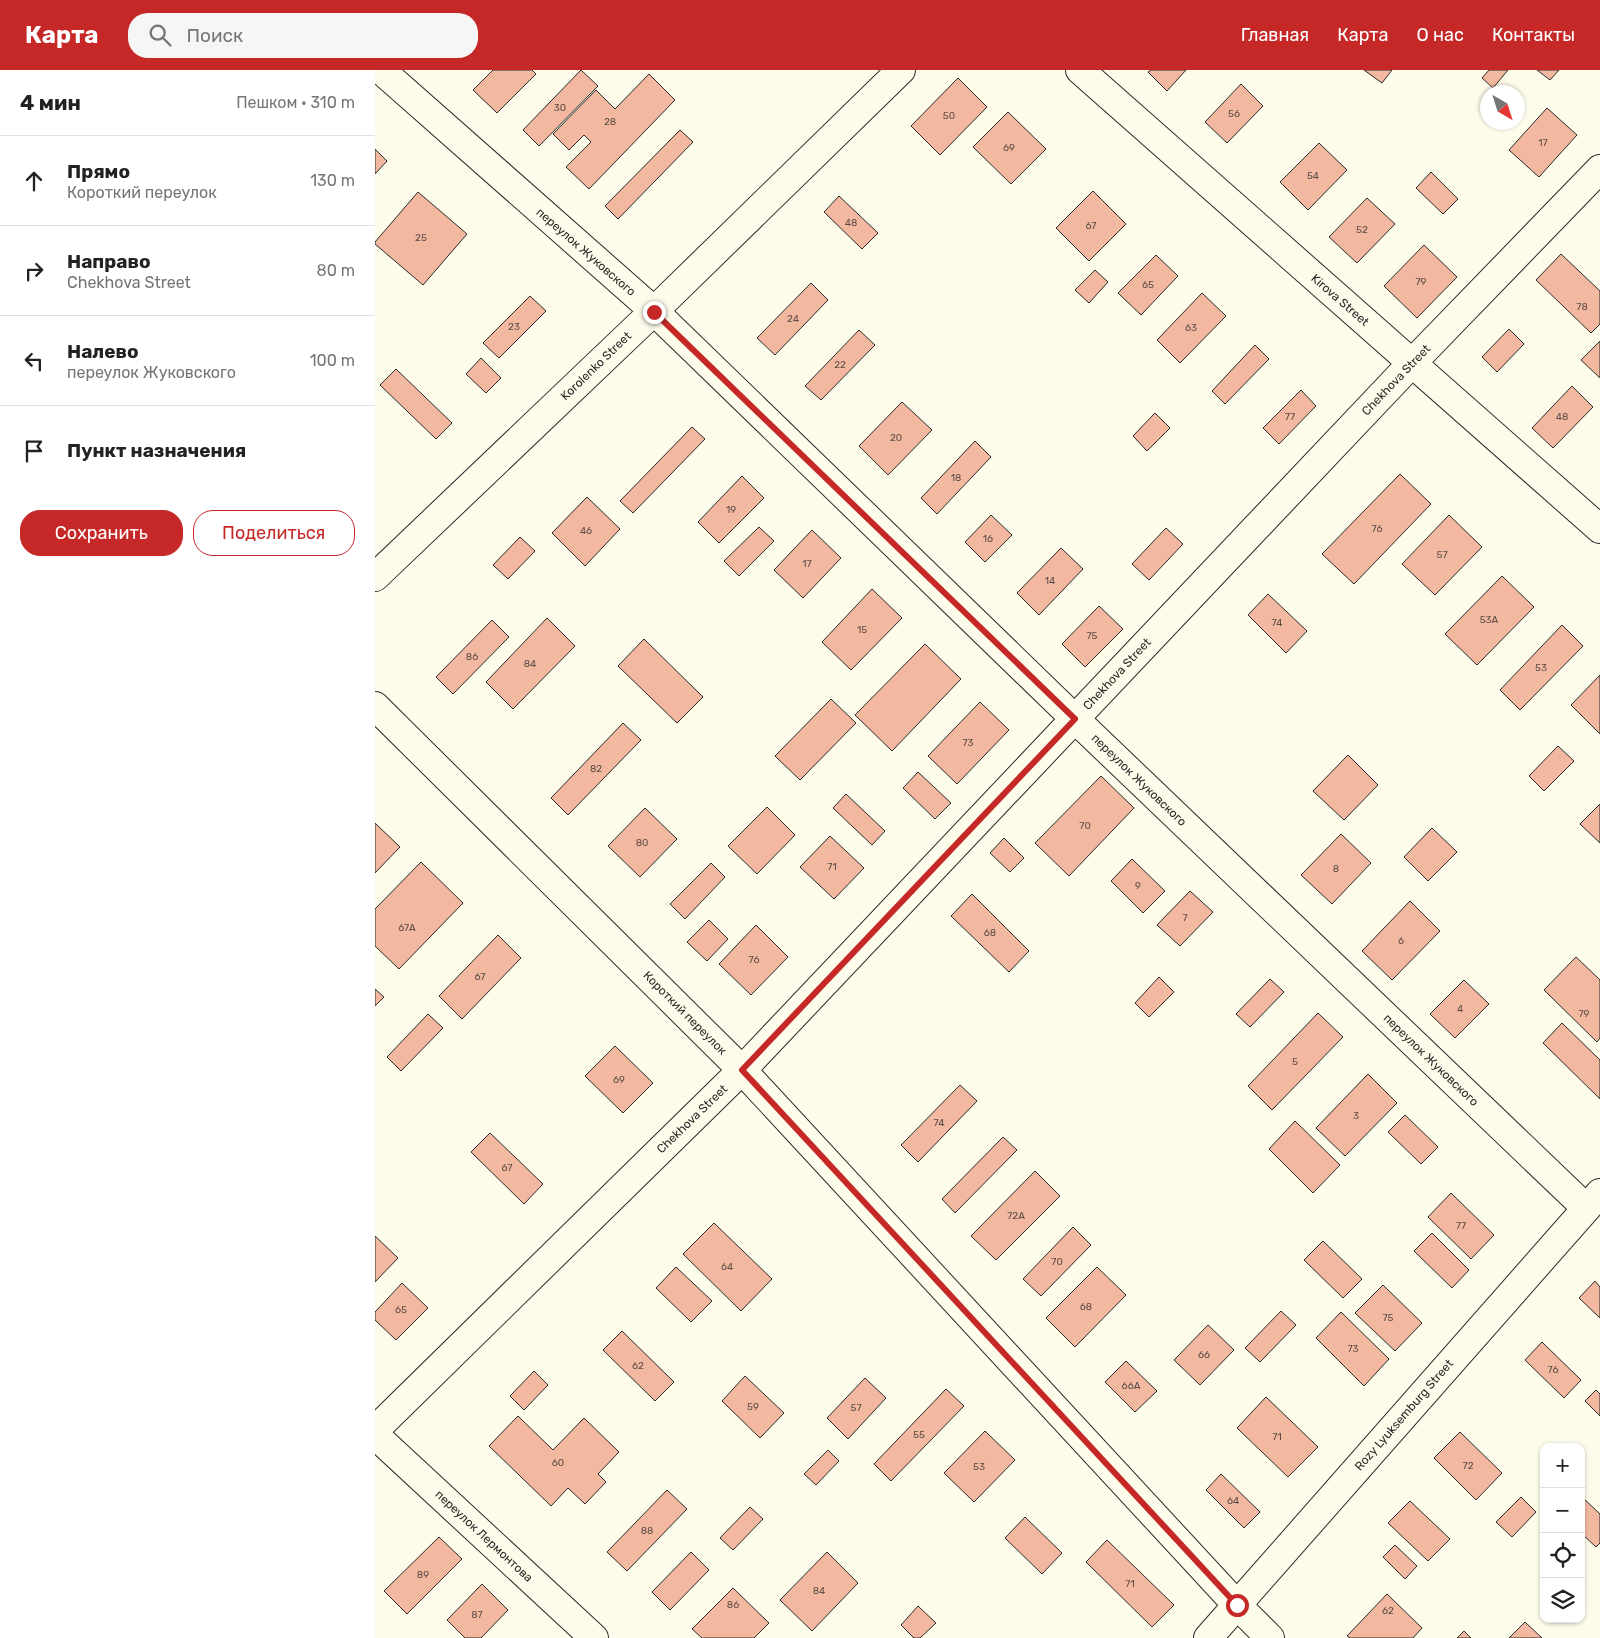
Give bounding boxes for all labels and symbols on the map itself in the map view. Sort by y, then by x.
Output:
north arrow [1480,85,1525,130]
house number: 30 [554,102,566,114]
house number: 56 [1228,108,1240,120]
house number: 50 [943,110,955,122]
house number: 28 [604,116,616,128]
house number: 17 [1538,137,1548,149]
house number: 69 [1003,142,1015,154]
house number: 54 [1307,170,1319,182]
street label: переулок Жуковского [534,205,638,299]
house number: 48 [845,217,857,229]
house number: 67 [1086,220,1096,232]
house number: 52 [1356,224,1368,236]
house number: 25 [415,232,427,244]
street label: Kirova Street [1308,271,1372,329]
house number: 79 [1415,276,1427,288]
house number: 65 [1142,279,1154,291]
route end [643,301,666,324]
house number: 78 [1576,301,1588,313]
house number: 24 [787,313,799,325]
house number: 23 [508,321,520,333]
house number: 63 [1185,322,1197,334]
street label: Korolenko Street [558,329,634,403]
street label: Chekhova Street [1359,342,1433,418]
house number: 22 [834,359,846,371]
house number: 77 [1285,411,1295,423]
house number: 48 [1556,411,1568,423]
house number: 20 [890,432,902,444]
house number: 18 [951,472,961,484]
house number: 19 [726,504,736,516]
house number: 76 [1372,523,1382,535]
house number: 46 [580,525,592,537]
house number: 16 [983,533,993,545]
house number: 57 [1436,549,1448,561]
house number: 17 [802,558,812,570]
house number: 14 [1045,575,1055,587]
house number: 53А [1480,614,1499,626]
house number: 74 [1272,617,1283,629]
house number: 15 [857,624,867,636]
house number: 75 [1086,630,1098,642]
street label: Chekhova Street [1080,635,1154,713]
house number: 86 [466,651,478,663]
house number: 84 [524,658,536,670]
house number: 53 [1535,662,1547,674]
street label: переулок Жуковского [1089,731,1190,829]
house number: 73 [962,737,974,749]
house number: 82 [590,763,602,775]
house number: 70 [1079,820,1091,832]
house number: 80 [636,837,648,849]
house number: 71 [827,861,837,873]
house number: 8 [1333,863,1339,875]
house number: 9 [1135,880,1141,892]
house number: 7 [1182,912,1188,924]
house number: 67А [398,922,416,934]
house number: 68 [984,927,996,939]
house number: 6 [1398,935,1404,947]
house number: 76 [749,954,759,966]
street label: Короткий переулок [640,968,730,1058]
house number: 67 [475,971,485,983]
house number: 4 [1457,1003,1463,1015]
house number: 79 [1578,1008,1590,1020]
street label: переулок Жуковского [1381,1011,1482,1109]
house number: 5 [1292,1056,1298,1068]
house number: 69 [613,1074,625,1086]
street label: Chekhova Street [654,1082,730,1156]
house number: 3 [1353,1110,1359,1122]
house number: 74 [934,1117,945,1129]
house number: 67 [502,1162,512,1174]
house number: 72А [1007,1210,1025,1222]
house number: 77 [1456,1220,1466,1232]
house number: 70 [1051,1256,1063,1268]
house number: 64 [721,1261,733,1273]
house number: 68 [1080,1301,1092,1313]
house number: 65 [395,1304,407,1316]
house number: 75 [1382,1312,1394,1324]
house number: 73 [1347,1343,1359,1355]
house number: 66 [1198,1349,1210,1361]
street label: Rozy Lyuksemburg Street [1352,1356,1456,1473]
house number: 62 [632,1360,644,1372]
house number: 76 [1548,1364,1558,1376]
house number: 66А [1122,1380,1141,1392]
house number: 59 [747,1401,759,1413]
house number: 57 [850,1402,862,1414]
house number: 55 [913,1429,925,1441]
house number: 71 [1272,1431,1282,1443]
house number: 60 [552,1457,564,1469]
house number: 72 [1463,1460,1474,1472]
house number: 53 [973,1461,985,1473]
street label: переулок Лермонтова [432,1487,536,1585]
house number: 64 [1227,1495,1239,1507]
house number: 88 [641,1525,653,1537]
house number: 89 [417,1569,429,1581]
house number: 71 [1125,1578,1135,1590]
house number: 84 [813,1585,825,1597]
route start [1226,1594,1249,1617]
house number: 86 [727,1599,739,1611]
house number: 62 [1382,1605,1394,1617]
house number: 87 [471,1609,483,1621]

